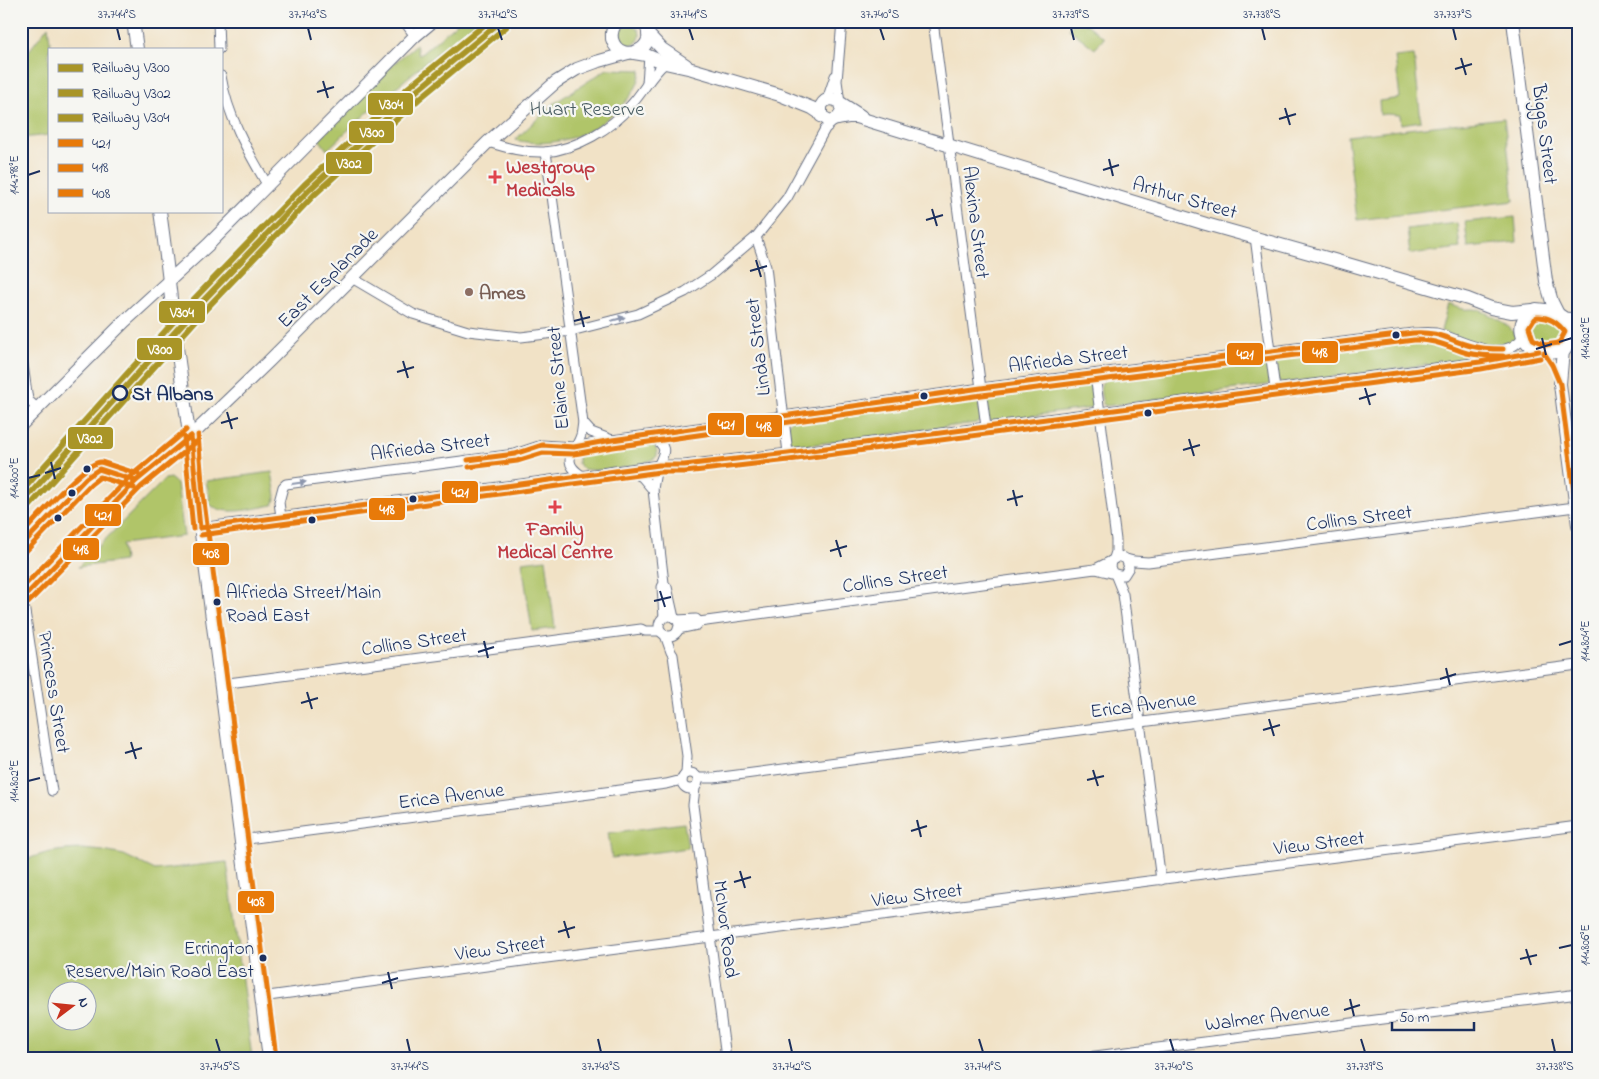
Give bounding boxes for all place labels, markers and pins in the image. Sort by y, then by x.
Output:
place label: Westgroup Medicals [506,154,595,206]
marker: Westgroup Medicals [488,170,502,184]
place label: Ames [479,280,526,309]
marker: Ames [463,286,475,298]
unlabelled marker [1391,330,1401,340]
place label: St Albans [132,381,214,410]
marker: St Albans [112,385,128,401]
unlabelled marker [919,391,929,401]
unlabelled marker [1143,408,1153,418]
unlabelled marker [82,464,92,474]
unlabelled marker [67,488,77,498]
unlabelled marker [408,494,418,504]
marker: Family Medical Centre [548,500,562,514]
unlabelled marker [53,513,63,523]
unlabelled marker [307,515,317,525]
place label: Family Medical Centre [497,516,614,568]
place label: Alfrieda Street/Main Road East [226,580,381,630]
marker: Alfrieda Street/Main Road East [212,597,222,607]
place label: Errington Reserve/Main Road East [65,936,255,986]
marker: Errington Reserve/Main Road East [258,953,268,963]

